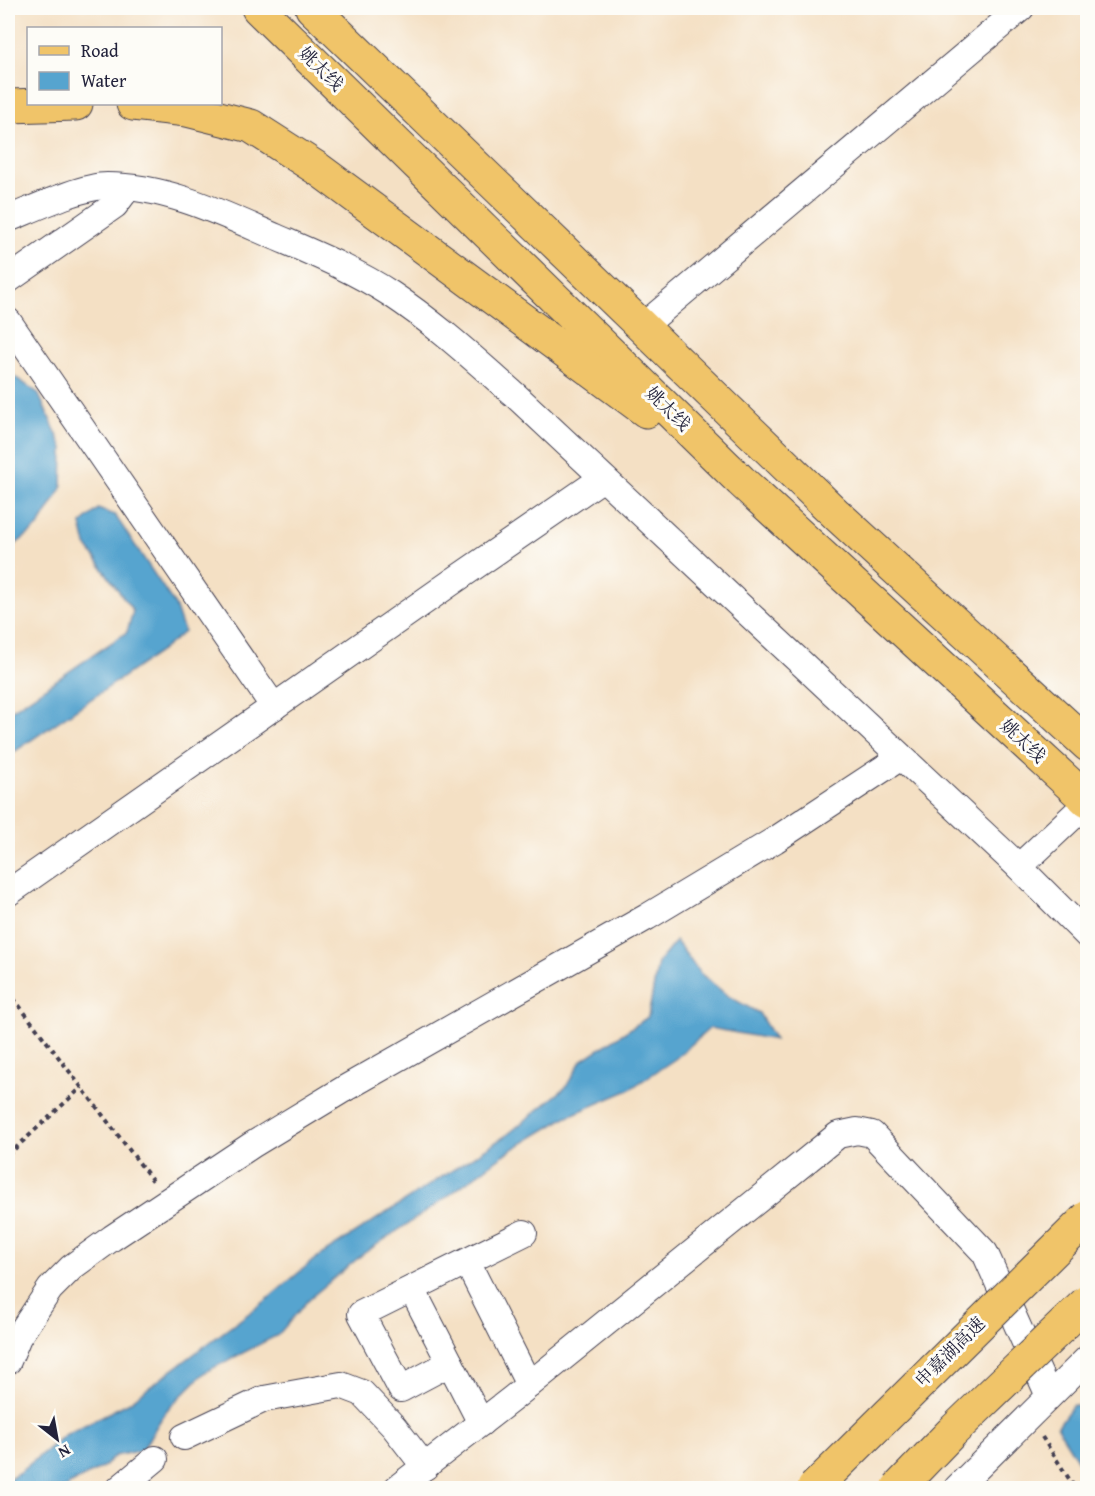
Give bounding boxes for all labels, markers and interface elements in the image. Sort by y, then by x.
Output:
legend [27,27,222,105]
text: Road [81,37,119,64]
street label: 姚太线 [293,40,350,97]
text: Water [81,67,127,94]
street label: 姚太线 [640,380,697,437]
street label: 姚太线 [994,712,1052,769]
street label: 申嘉湖高速 [908,1310,991,1393]
north arrow [27,1409,87,1469]
text: N [54,1439,75,1465]

